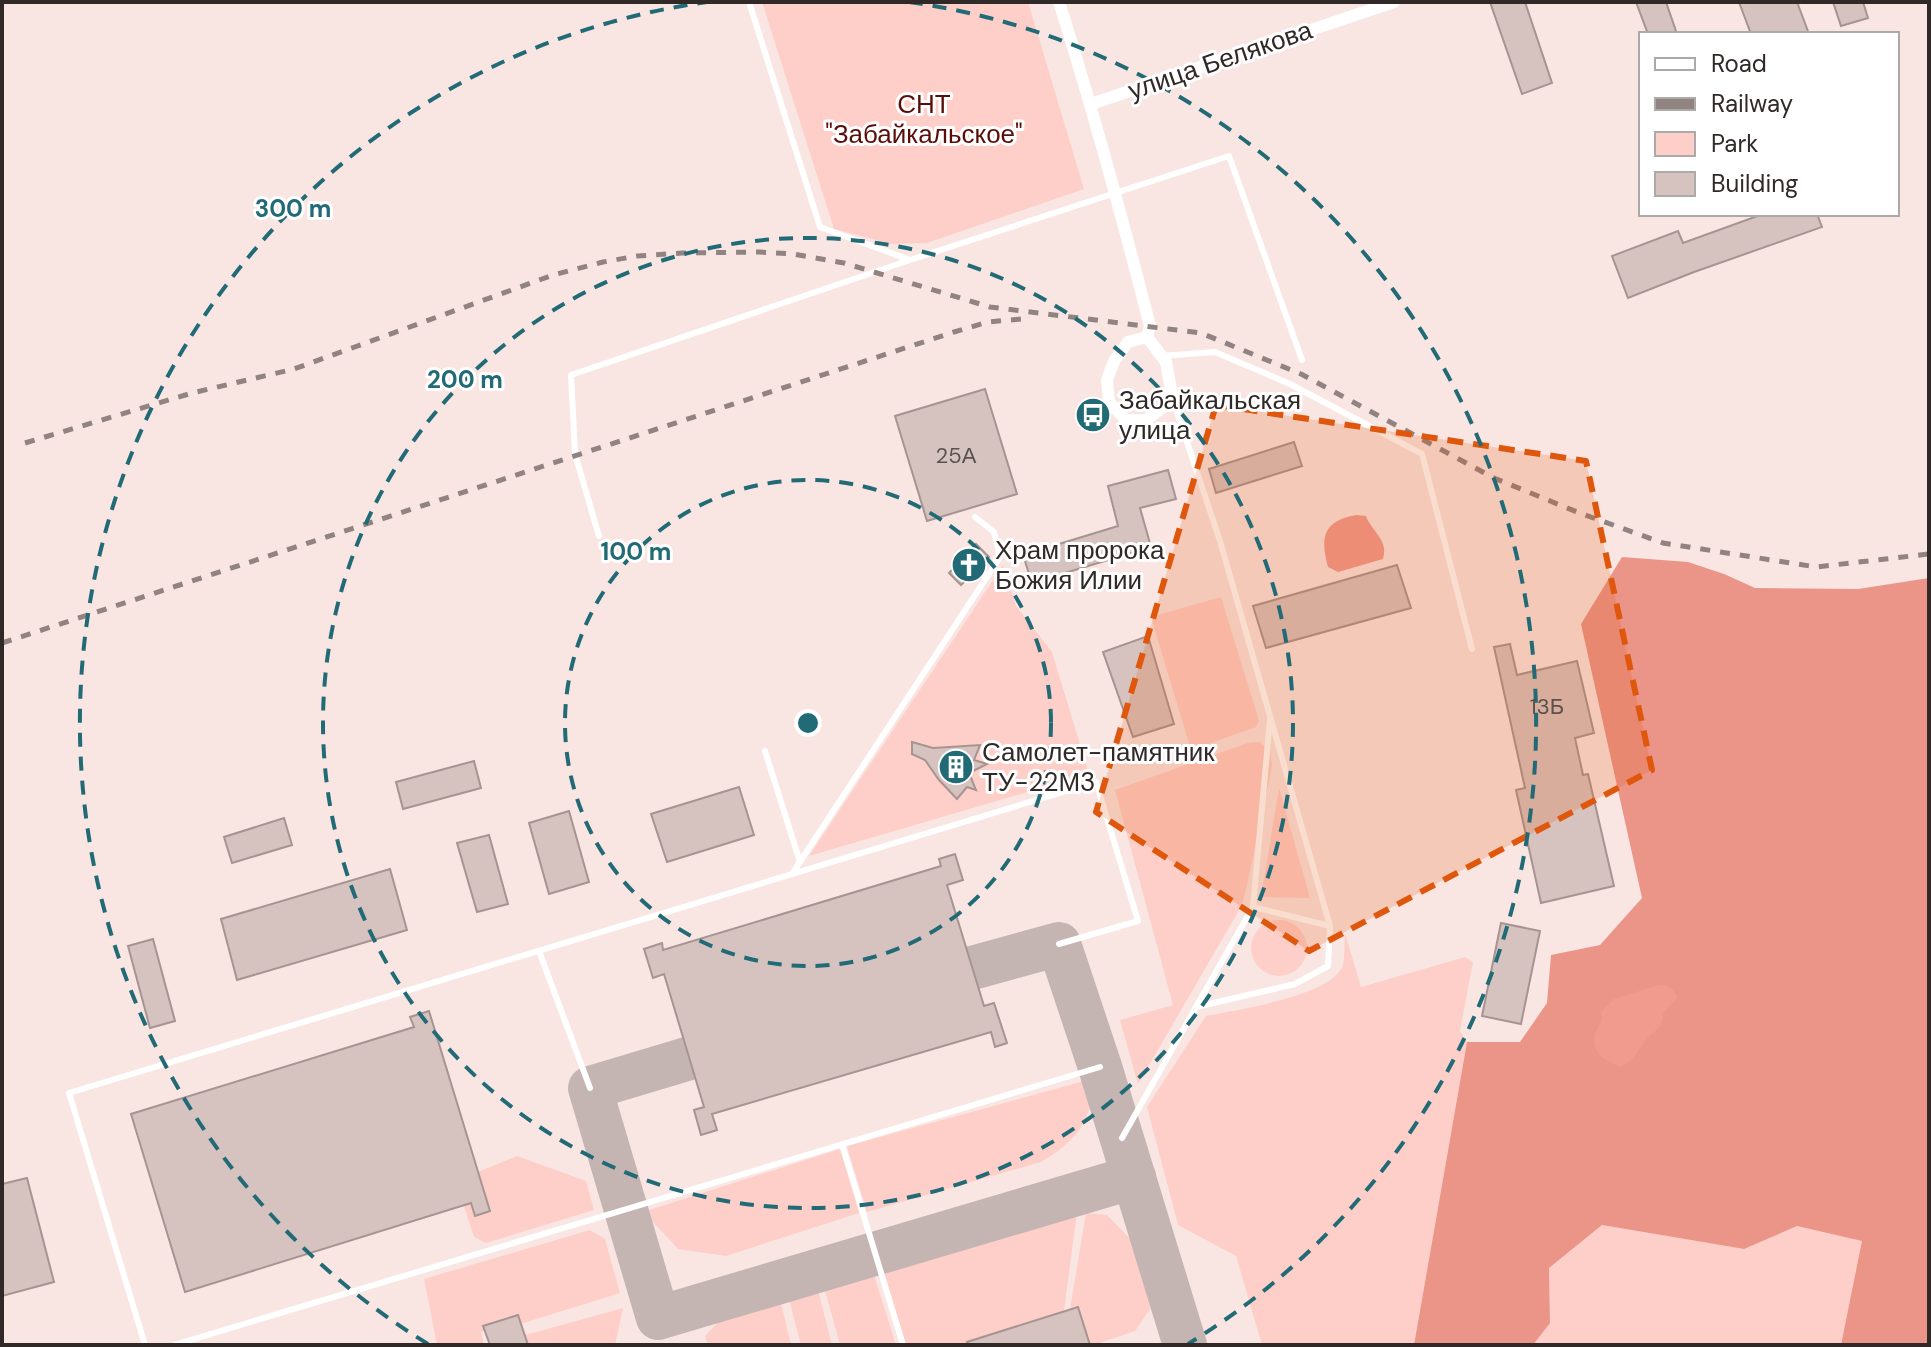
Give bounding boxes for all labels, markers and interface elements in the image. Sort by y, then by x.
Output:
street label: улица Белякова [1123,12,1317,107]
legend [1639,32,1899,216]
text: Road [1711,48,1767,79]
park label: СНТ "Забайкальское" [825,87,1023,151]
text: Railway [1711,88,1793,119]
text: Park [1711,128,1758,159]
text: Building [1711,168,1798,199]
text: 300 m [255,193,331,224]
text: 200 m [427,364,503,395]
place label: Забайкальская улица [1119,383,1301,447]
bus stop icon: Забайкальская улица [1074,396,1112,434]
house number: 25А [936,441,977,470]
place label: Храм пророка Божия Илии [995,533,1165,597]
text: 100 m [601,536,671,567]
church icon: Храм пророка Божия Илии [950,546,988,584]
house number: 13Б [1530,692,1564,721]
centre of rings [794,709,822,737]
place label: Самолет-памятник ТУ-22М3 [982,735,1215,799]
building icon: Самолет-памятник ТУ-22М3 [937,748,975,786]

